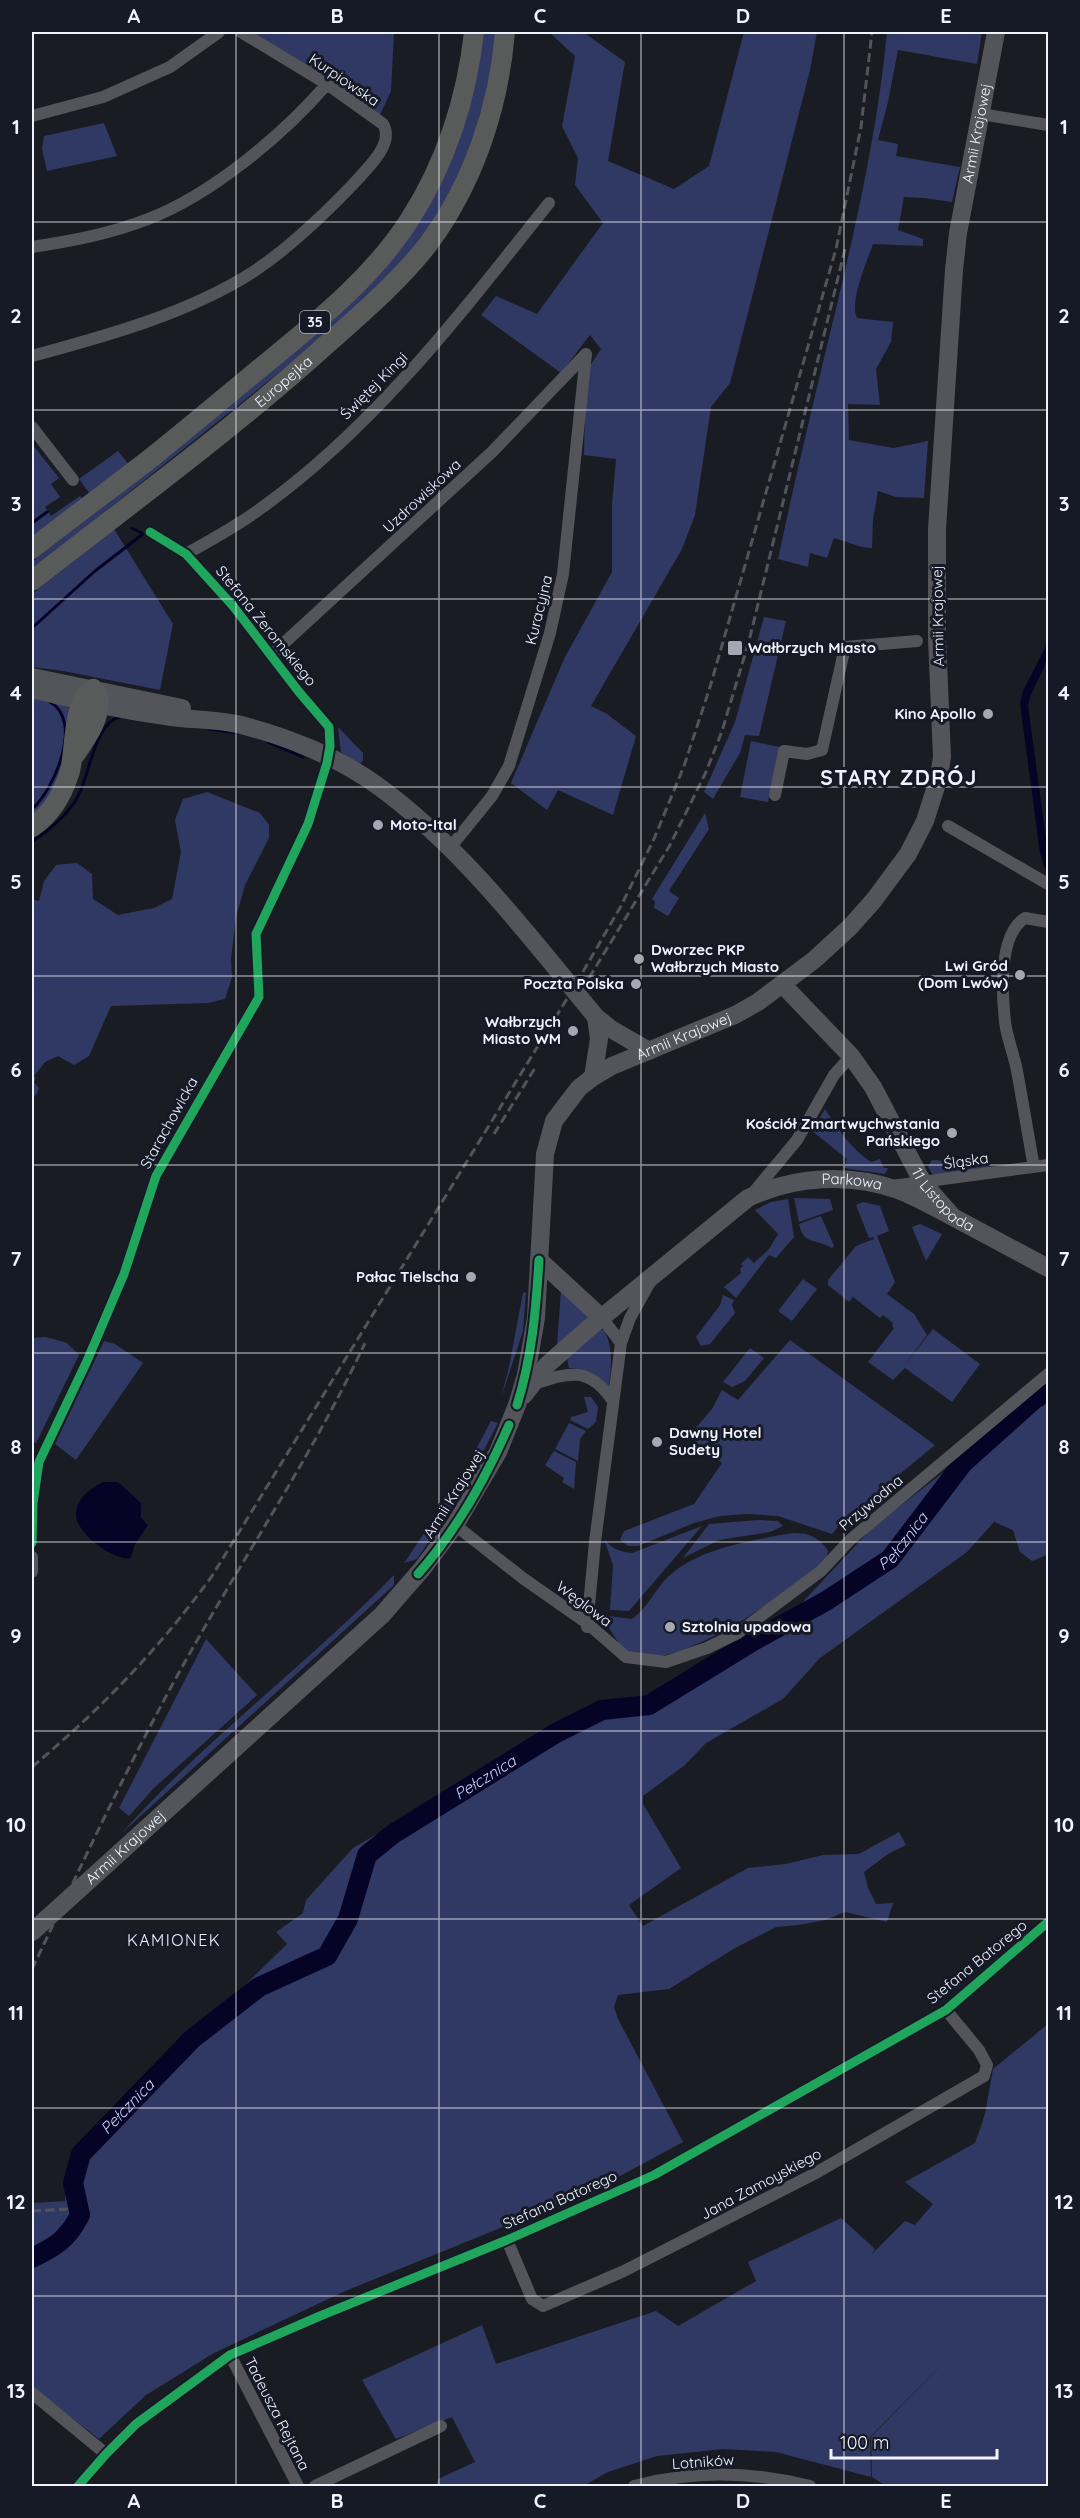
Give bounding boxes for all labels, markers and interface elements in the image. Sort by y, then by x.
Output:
text: A [128,3,141,28]
text: B [330,3,344,28]
text: C [534,3,547,28]
text: D [736,3,750,28]
text: E [940,3,952,28]
street label: Kurpiowska [305,49,383,110]
street label: Armii Krajowej [958,82,995,185]
text: 1 [12,114,20,139]
text: 1 [1060,114,1068,139]
text: 2 [10,303,22,328]
text: 2 [1058,303,1070,328]
road number: 35 [300,311,330,333]
street label: Świętej Kingi [336,348,411,423]
street label: Europejka [251,351,316,411]
street label: Uzdrowiskowa [379,455,465,537]
text: 3 [11,491,21,516]
text: 3 [1059,491,1069,516]
street label: Stefana Żeromskiego [212,562,321,690]
street label: Armii Krajowej [927,565,948,667]
street label: Kuracyjna [521,573,556,647]
place label: Wałbrzych Miasto [748,638,876,657]
marker: Wałbrzych Miasto [726,639,744,657]
text: 4 [10,680,22,705]
text: 4 [1058,680,1070,705]
place label: Kino Apollo [894,704,976,723]
marker: Kino Apollo [981,707,995,721]
district label: STARY ZDRÓJ [820,764,978,790]
place label: Moto-Ital [390,815,457,834]
marker: Moto-Ital [371,818,385,832]
text: 5 [10,869,22,894]
text: 5 [1058,869,1070,894]
place label: Dworzec PKP Wałbrzych Miasto [651,940,779,976]
marker: Dworzec PKP Wałbrzych Miasto [632,952,646,966]
place label: Lwi Gród (Dom Lwów) [918,956,1008,992]
marker: Lwi Gród (Dom Lwów) [1013,968,1027,982]
place label: Poczta Polska [523,974,624,993]
marker: Poczta Polska [629,977,643,991]
street label: Armii Krajowej [633,1008,734,1064]
place label: Wałbrzych Miasto WM [482,1012,561,1048]
marker: Wałbrzych Miasto WM [566,1024,580,1038]
text: 6 [10,1057,22,1082]
text: 6 [1058,1057,1070,1082]
street label: Starachowicka [136,1074,202,1172]
place label: Kościół Zmartwychwstania Pańskiego [746,1114,940,1150]
marker: Kościół Zmartwychwstania Pańskiego [945,1126,959,1140]
street label: Śląska [942,1148,990,1173]
street label: 11 Listopada [908,1164,978,1236]
street label: Parkowa [821,1169,884,1194]
text: 7 [11,1246,22,1271]
text: 7 [1059,1246,1070,1271]
place label: Pałac Tielscha [356,1267,459,1286]
marker: Pałac Tielscha [464,1270,478,1284]
place label: Dawny Hotel Sudety [669,1423,762,1459]
text: 8 [11,1434,22,1459]
text: 8 [1059,1434,1070,1459]
marker: Dawny Hotel Sudety [650,1435,664,1449]
street label: Armii Krajowej [419,1446,488,1542]
street label: Przywodna [835,1470,907,1535]
water label: Pełcznica [874,1507,933,1574]
street label: Węglowa [553,1577,616,1631]
place label: Sztolnia upadowa [682,1617,811,1636]
marker: Sztolnia upadowa [663,1620,677,1634]
text: 9 [10,1623,22,1648]
text: 9 [1058,1623,1070,1648]
water label: Pełcznica [450,1750,520,1804]
street label: Armii Krajowej [81,1806,169,1888]
text: 10 [6,1812,26,1837]
text: 10 [1054,1812,1074,1837]
street label: Stefana Batorego [923,1915,1031,2008]
district label: KAMIONEK [127,1930,221,1950]
text: 11 [8,2000,24,2025]
text: 11 [1056,2000,1072,2025]
water label: Pełcznica [96,2074,159,2138]
street label: Jana Zamoyskiego [697,2144,824,2223]
street label: Stefana Batorego [500,2166,620,2233]
text: 12 [6,2189,26,2214]
text: 12 [1054,2189,1074,2214]
street label: Tadeusza Rejtana [241,2354,314,2474]
text: 13 [7,2378,25,2403]
text: 13 [1055,2378,1073,2403]
scale bar [831,2422,998,2460]
text: 100 m [840,2431,889,2454]
street label: Lotników [671,2450,735,2473]
text: A [128,2488,141,2513]
text: B [330,2488,344,2513]
text: C [534,2488,547,2513]
text: D [736,2488,750,2513]
text: E [940,2488,952,2513]

